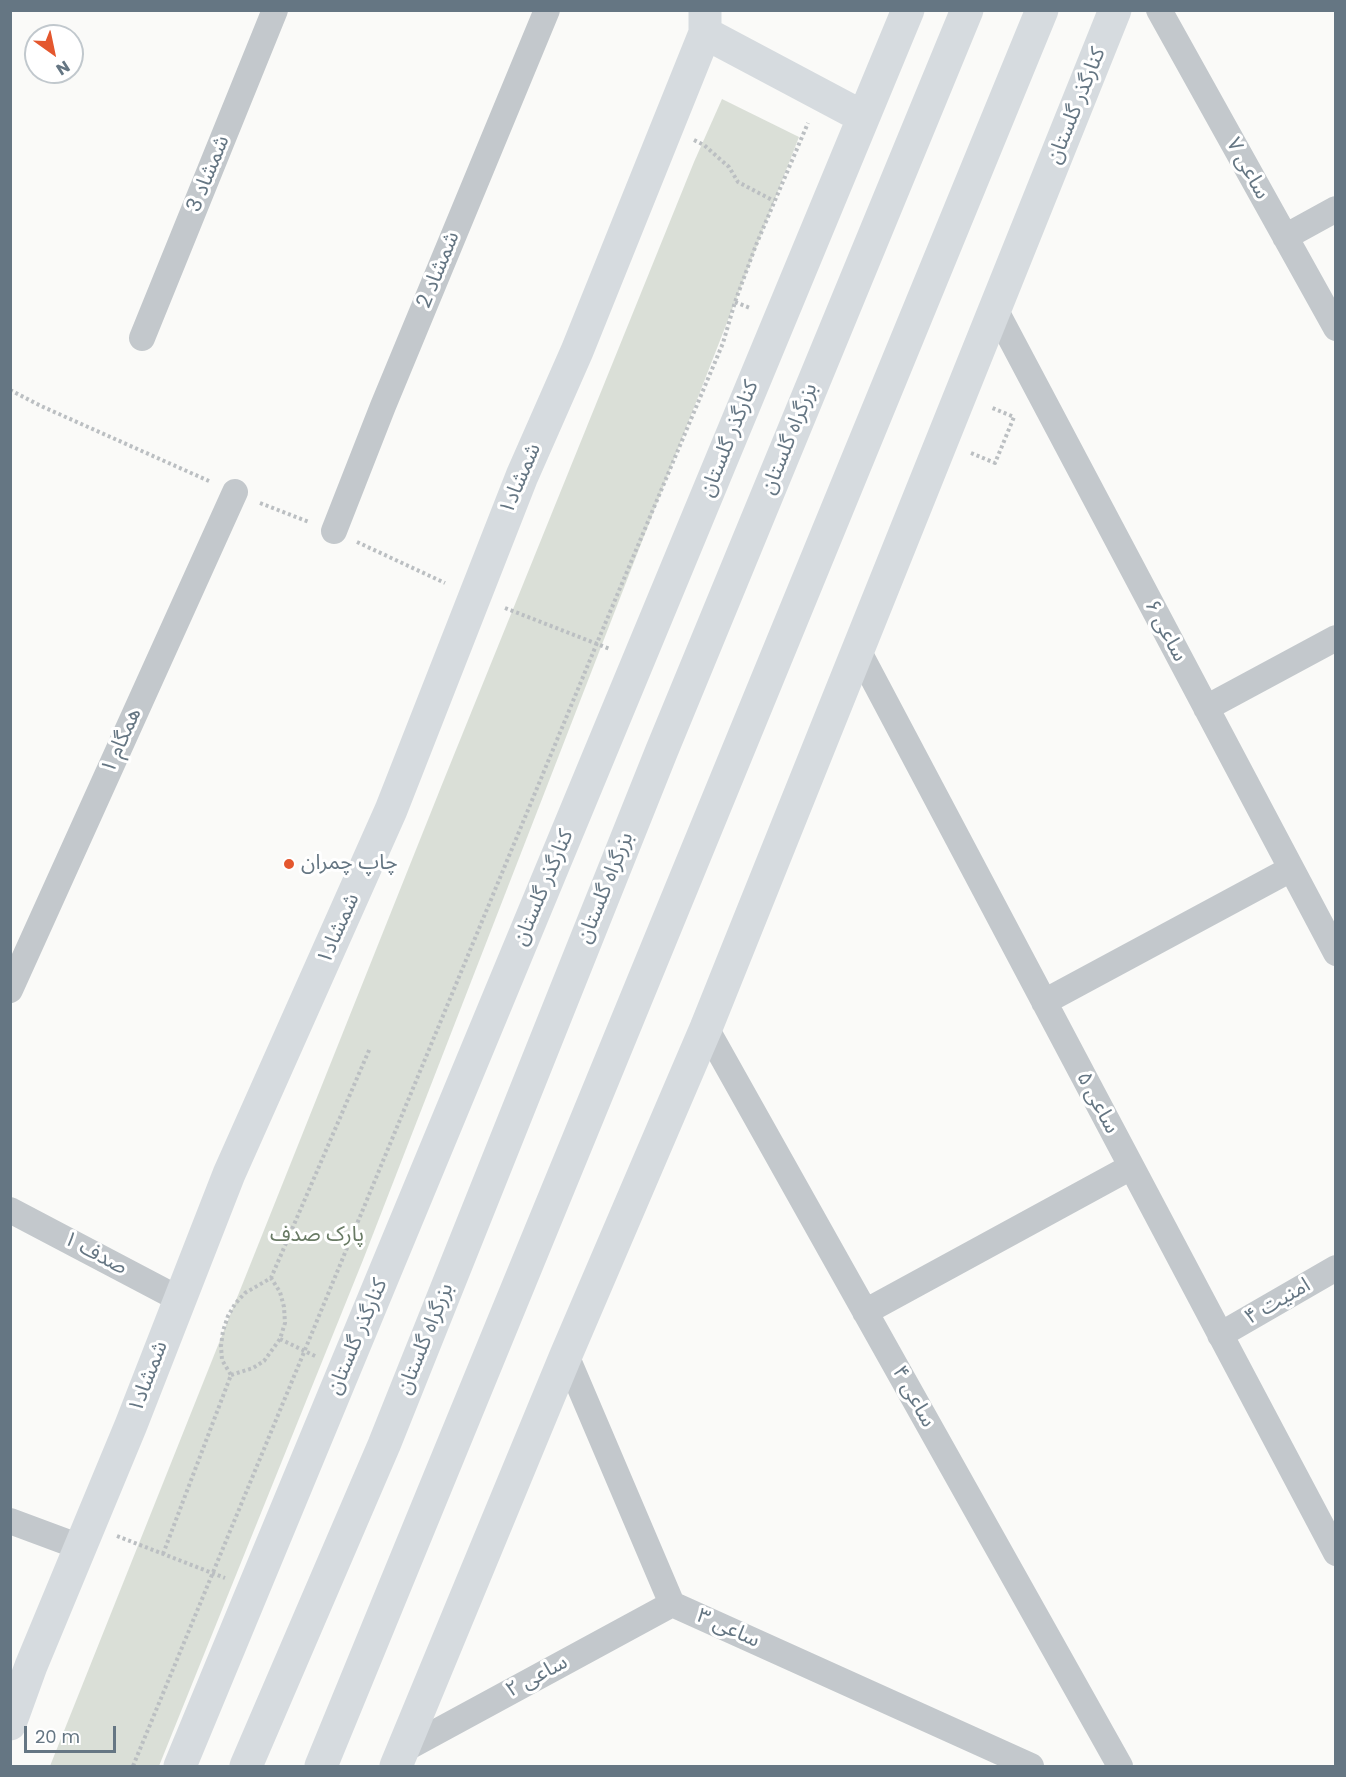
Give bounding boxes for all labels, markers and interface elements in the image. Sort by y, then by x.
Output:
north arrow [24,24,84,84]
street label: کنارگذر گلستان [1042,44,1112,168]
text: N [52,55,74,81]
street label: شمشاد 3 [182,132,236,216]
street label: ساعی ۷ [1220,134,1274,204]
street label: شمشاد 2 [412,228,466,312]
street label: کنارگذر گلستان [695,377,765,501]
street label: بزرگراه گلستان [756,380,824,498]
street label: شمشاد۱ [495,440,547,518]
street label: ساعی ۶ [1138,596,1192,666]
street label: همگام ۱ [97,704,147,778]
street label: کنارگذر گلستان [508,826,580,950]
street label: بزرگراه گلستان [572,829,640,947]
place label: چاپ چمران [301,851,398,877]
marker: چاپ چمران [282,857,296,871]
street label: شمشاد۱ [312,890,366,968]
street label: ساعی ۵ [1070,1068,1124,1138]
park label: پارک صدف [270,1223,364,1249]
street label: صدف ۱ [59,1227,131,1281]
street label: امنیت ۴ [1241,1273,1315,1331]
street label: کنارگذر گلستان [322,1275,394,1399]
street label: بزرگراه گلستان [392,1280,460,1398]
street label: شمشاد۱ [124,1338,174,1416]
street label: ساعی ۴ [886,1362,940,1432]
street label: ساعی ۳ [693,1604,763,1654]
street label: ساعی ۲ [502,1650,572,1704]
scale bar [27,1714,118,1752]
text: 20 m [35,1724,80,1749]

